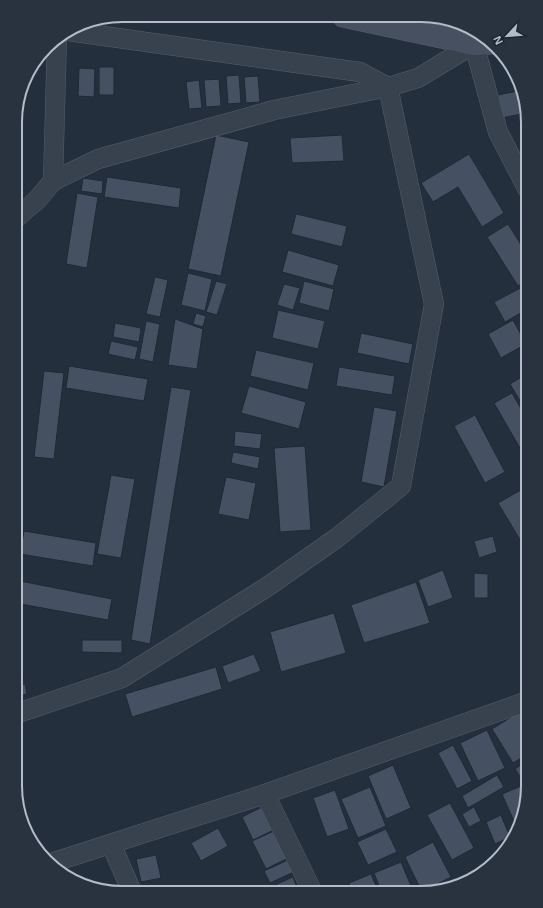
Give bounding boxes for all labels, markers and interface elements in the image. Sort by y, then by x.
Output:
north arrow [487,16,527,56]
text: N [491,34,505,47]

